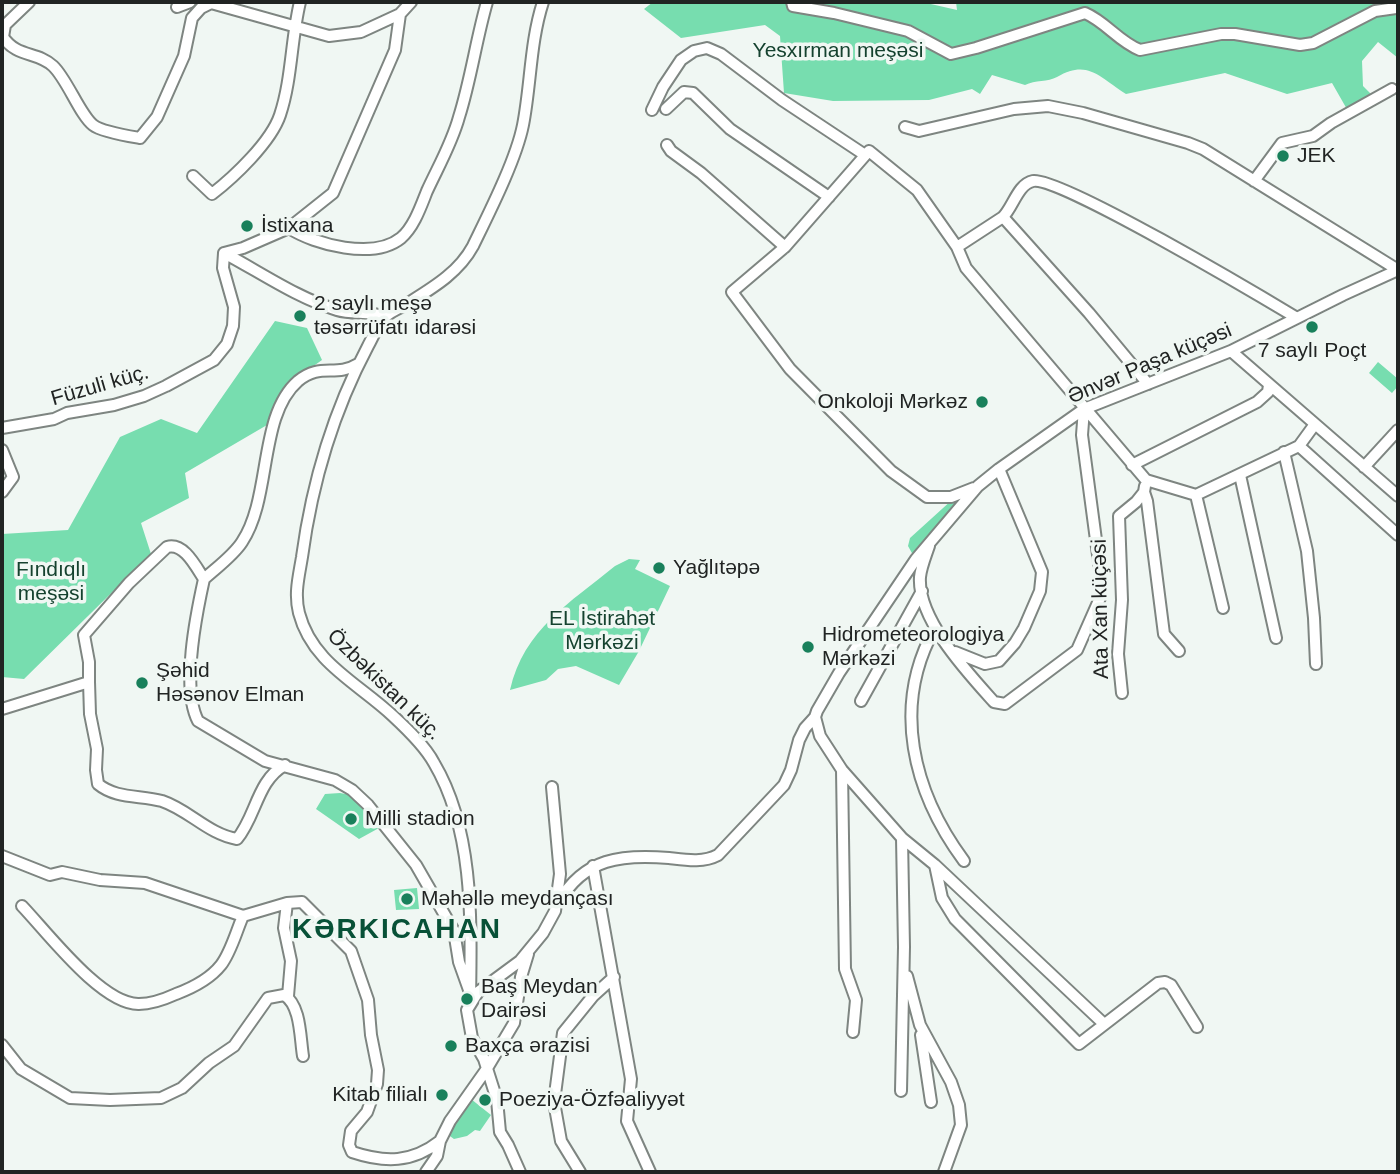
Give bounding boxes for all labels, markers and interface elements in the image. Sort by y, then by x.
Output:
park label: Yesxırman meşəsi [753,38,923,64]
place label: JEK [1297,143,1336,169]
marker: JEK [1275,148,1291,164]
place label: İstixana [261,213,333,239]
marker: İstixana [239,218,255,234]
place label: 2 saylı meşə təsərrüfatı idarəsi [314,291,476,341]
marker: 2 saylı meşə təsərrüfatı idarəsi [292,308,308,324]
street label: Ənvər Paşa küçəsi [1064,318,1236,410]
marker: 7 saylı Poçt [1304,319,1320,335]
place label: 7 saylı Poçt [1258,338,1366,364]
street label: Füzuli küç. [48,360,152,412]
place label: Onkoloji Mərkəz [817,389,968,415]
marker: Onkoloji Mərkəz [974,394,990,410]
street label: Ata Xan küçəsi [1087,539,1115,679]
place label: Yağlıtəpə [673,555,760,581]
park label: Fındıqlı meşəsi [16,557,86,607]
marker: Yağlıtəpə [651,560,667,576]
park label: EL İstirahət Mərkəzi [549,606,655,656]
place label: Hidrometeorologiya Mərkəzi [822,622,1004,672]
street label: Özbəkistan küç. [322,624,446,746]
marker: Hidrometeorologiya Mərkəzi [800,639,816,655]
place label: Şəhid Həsənov Elman [156,658,304,708]
marker: Şəhid Həsənov Elman [134,675,150,691]
place label: Milli stadion [365,806,475,832]
marker: Milli stadion [343,811,359,827]
place label: Məhəllə meydançası [421,886,614,912]
marker: Məhəllə meydançası [399,891,415,907]
district label: KƏRKICAHAN [293,913,501,947]
place label: Baş Meydan Dairəsi [481,974,598,1024]
marker: Baş Meydan Dairəsi [459,991,475,1007]
place label: Baxça ərazisi [465,1033,590,1059]
marker: Baxça ərazisi [443,1038,459,1054]
place label: Kitab filialı [332,1082,428,1108]
marker: Kitab filialı [434,1087,450,1103]
place label: Poeziya-Özfəaliyyət [499,1087,685,1113]
marker: Poeziya-Özfəaliyyət [477,1092,493,1108]

